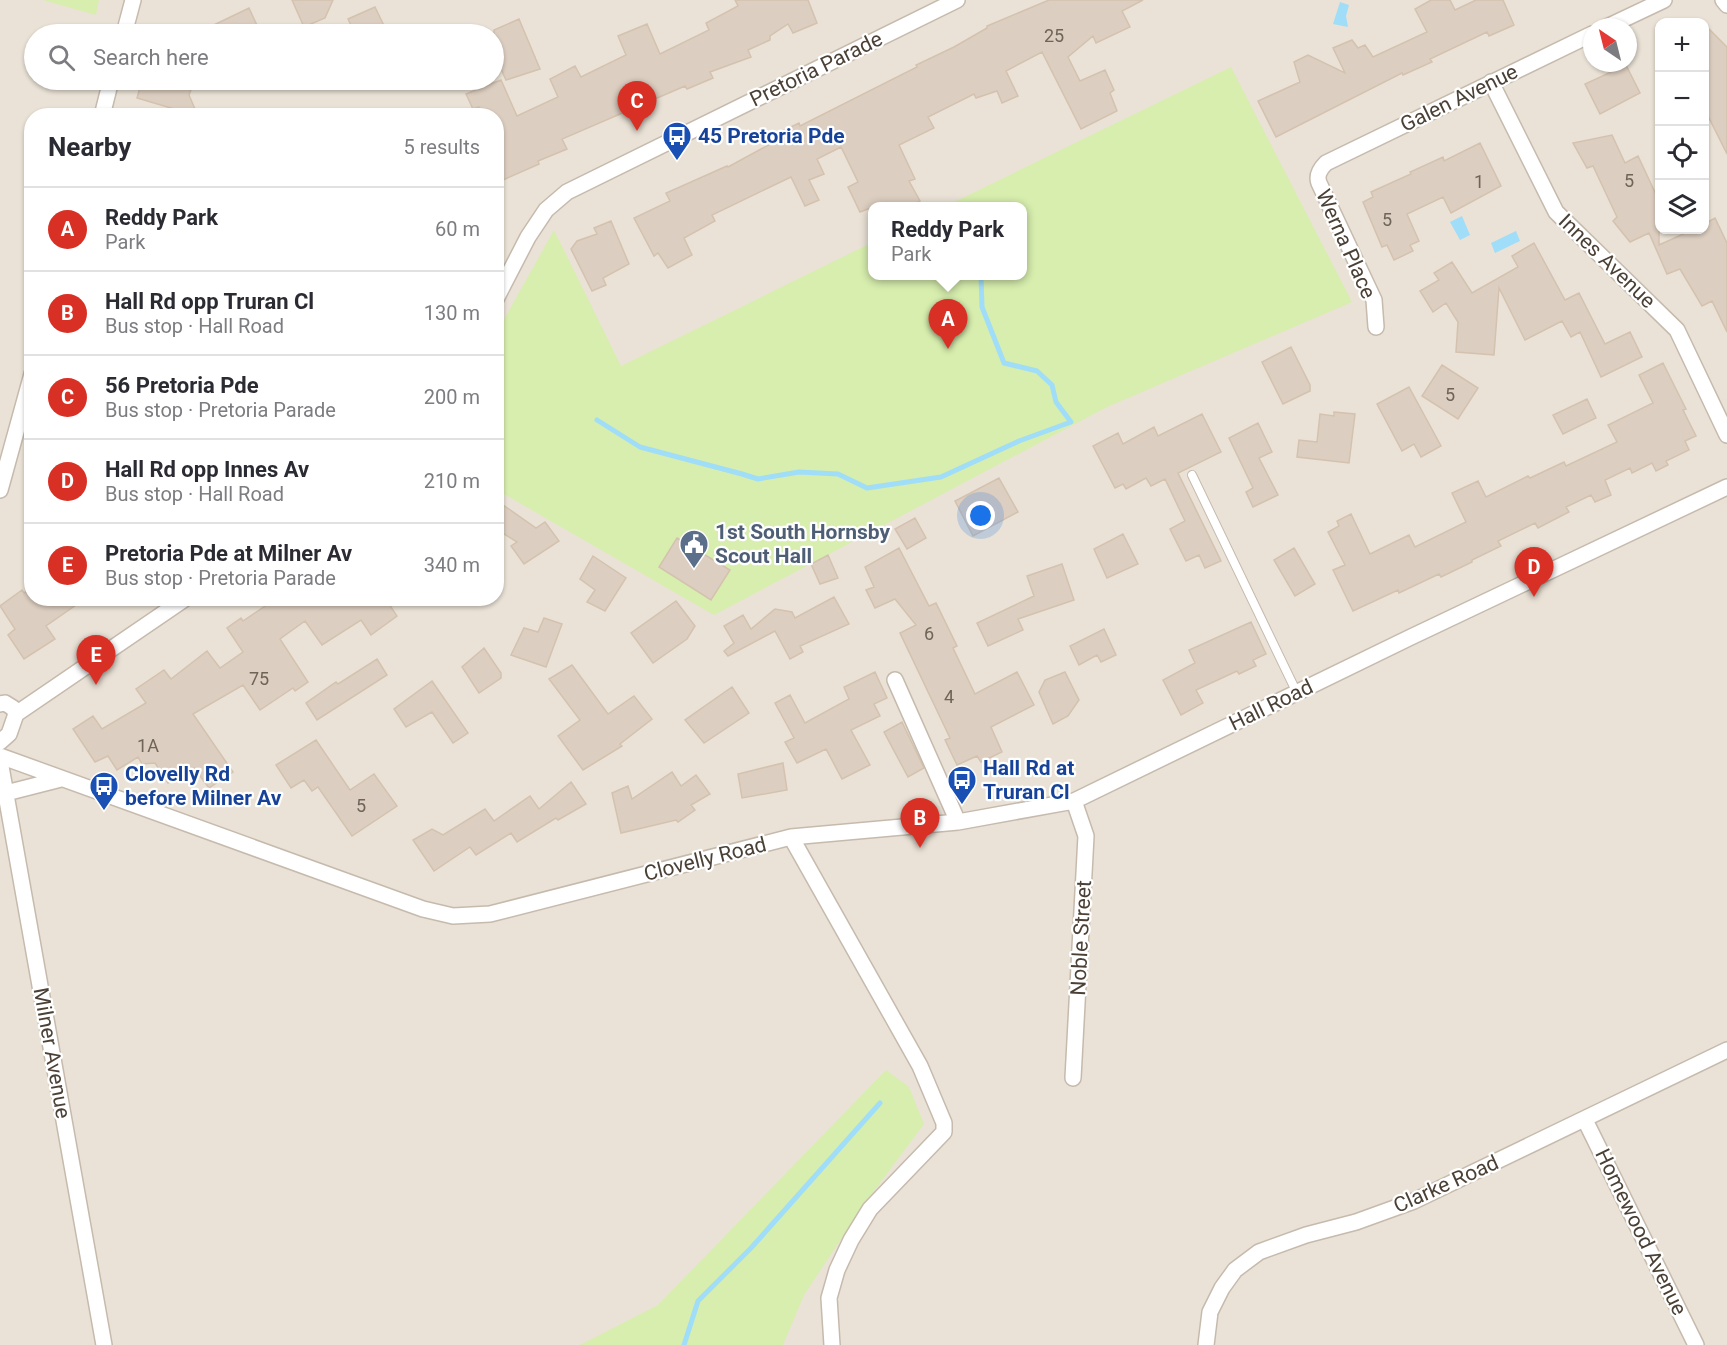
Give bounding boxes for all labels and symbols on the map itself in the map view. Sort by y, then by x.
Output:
north arrow [1583,18,1637,72]
house number: 25 [1044,25,1064,46]
street label: Pretoria Parade [746,27,886,111]
street label: Galen Avenue [1396,59,1522,137]
pin: C [618,82,656,131]
bus stop icon: 45 Pretoria Pde [661,120,693,162]
place label: 45 Pretoria Pde [698,124,845,148]
house number: 5 [1624,170,1634,191]
house number: 1 [1474,171,1484,192]
street label: Werna Place [1311,186,1381,302]
house number: 5 [1382,209,1392,230]
street label: Innes Avenue [1554,209,1660,313]
pin: A [928,300,968,349]
house number: 5 [1445,384,1455,405]
your location [966,501,995,530]
place label: 1st South Hornsby Scout Hall [715,520,890,568]
public building icon: 1st South Hornsby Scout Hall [678,528,710,570]
pin: D [1514,548,1553,597]
house number: 6 [924,623,934,644]
pin: E [76,636,116,685]
house number: 75 [249,668,269,689]
street label: Hall Road [1225,674,1317,736]
house number: 4 [944,686,954,707]
house number: 1A [137,735,159,756]
place label: Hall Rd at Truran Cl [983,756,1074,804]
place label: Clovelly Rd before Milner Av [125,762,282,810]
bus stop icon: Hall Rd at Truran Cl [946,764,978,806]
bus stop icon: Clovelly Rd before Milner Av [88,770,120,812]
house number: 5 [356,795,366,816]
pin: B [900,798,940,848]
street label: Clovelly Road [641,832,769,886]
street label: Noble Street [1066,880,1096,996]
street label: Milner Avenue [29,986,75,1120]
street label: Homewood Avenue [1590,1145,1692,1319]
street label: Clarke Road [1390,1150,1502,1218]

